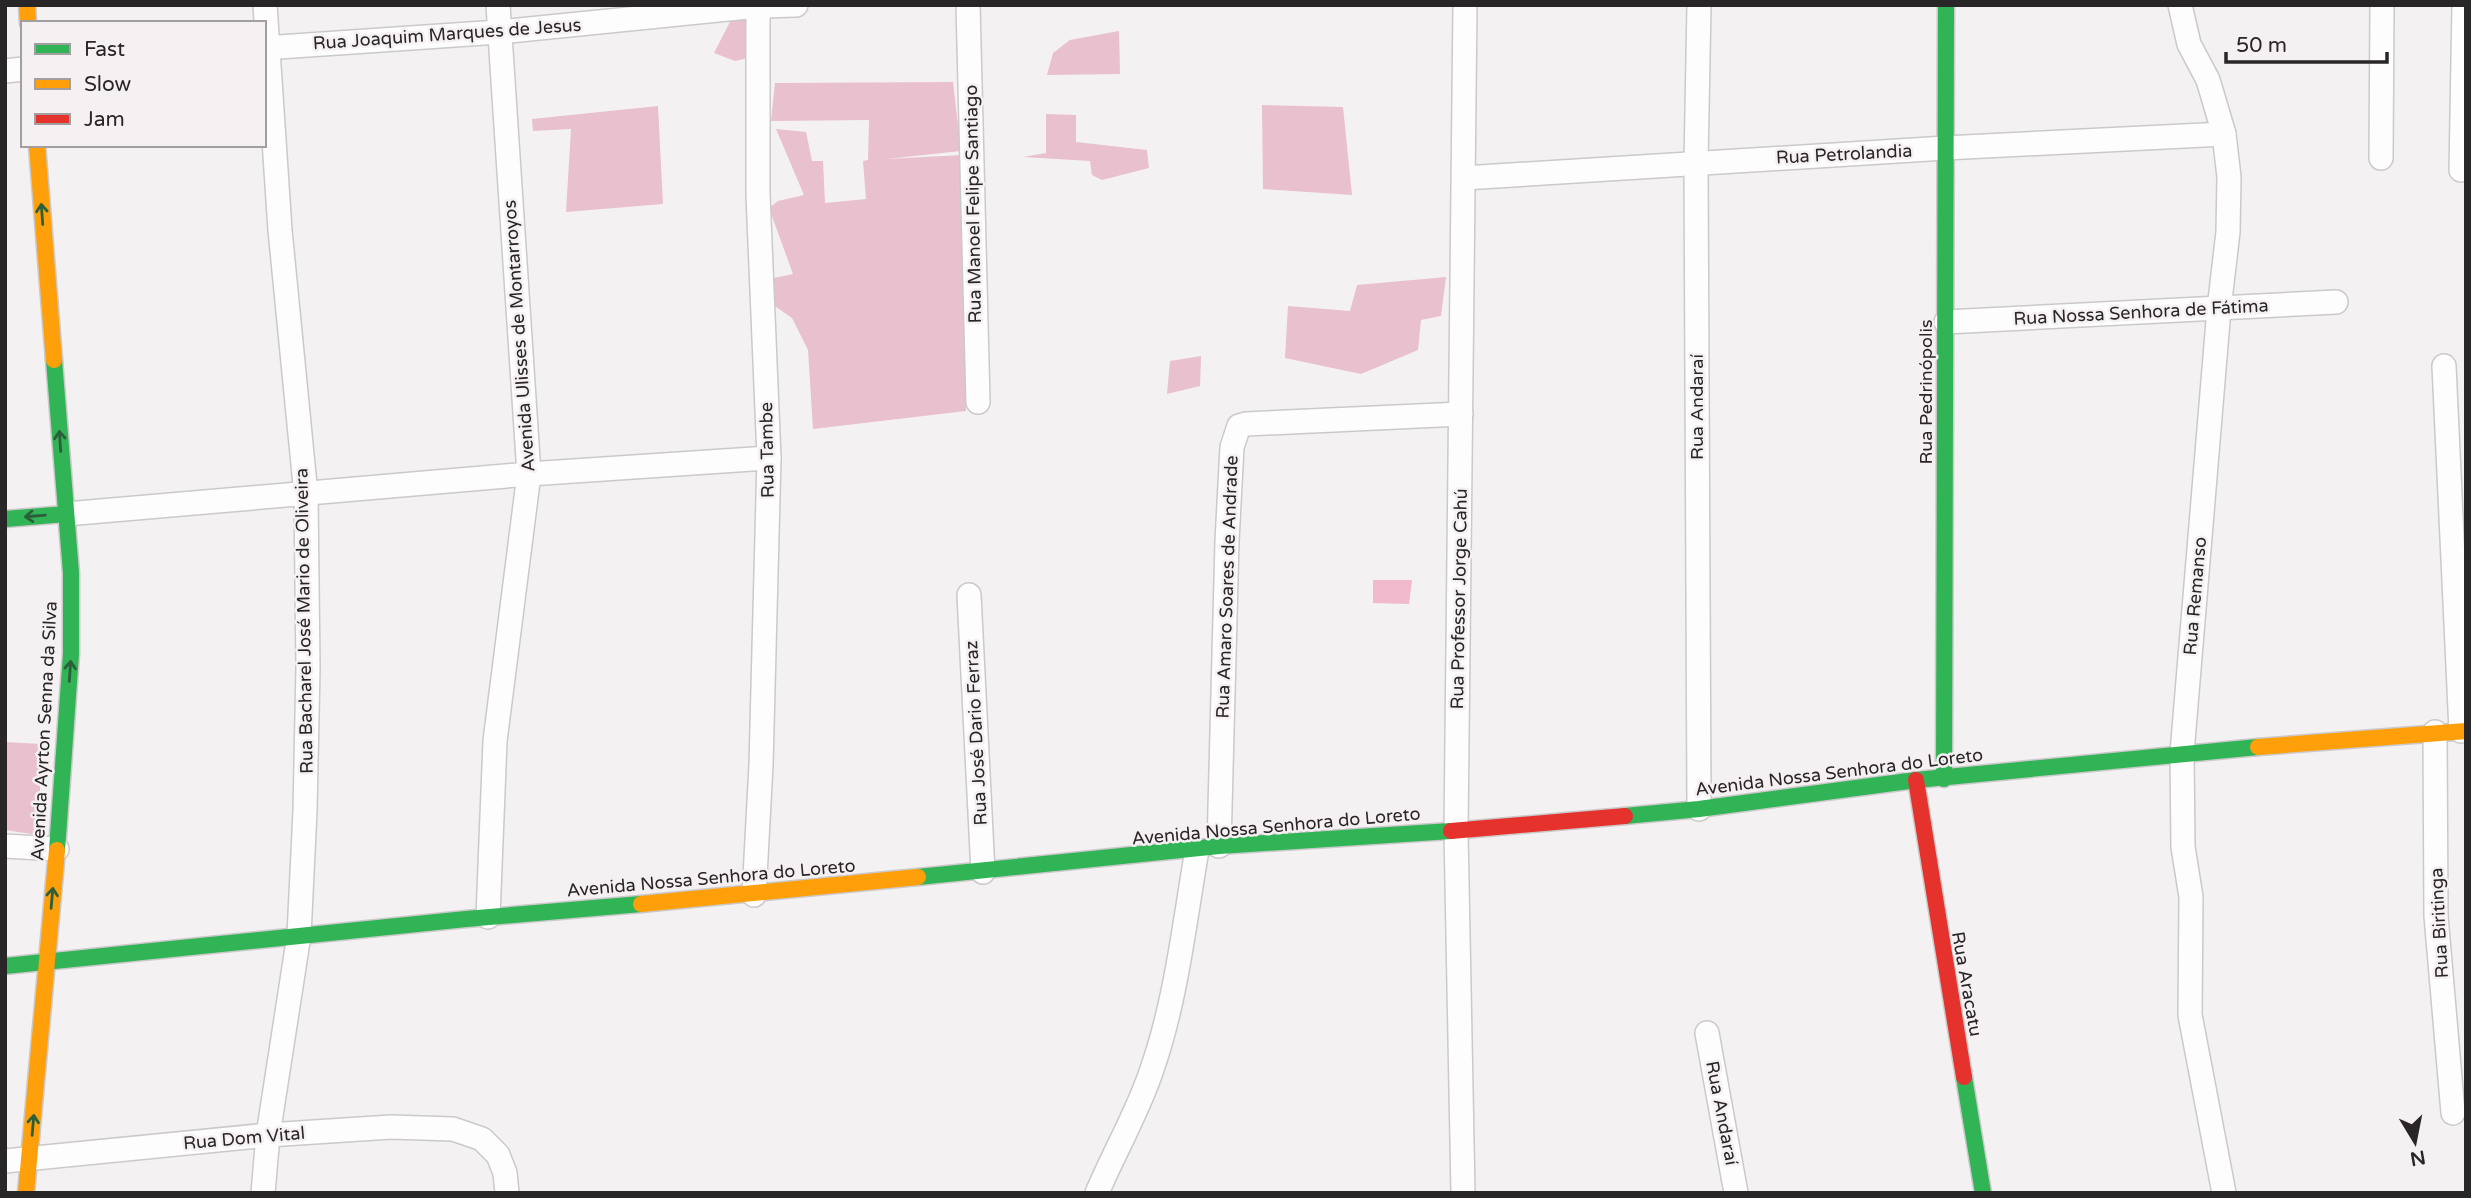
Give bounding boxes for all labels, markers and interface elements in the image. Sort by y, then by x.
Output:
street label: Rua Joaquim Marques de Jesus [312,14,582,54]
legend [21,21,266,147]
scale bar [2226,21,2387,65]
text: 50 m [2236,33,2287,58]
text: Fast [84,37,125,62]
text: Slow [84,72,132,97]
street label: Rua Manoel Felipe Santiago [960,84,986,324]
text: Jam [84,107,125,132]
street label: Rua Petrolandia [1775,139,1913,169]
street label: Avenida Ulisses de Montarroyos [499,199,539,473]
one-way arrow [35,203,48,226]
street label: Rua Nossa Senhora de Fátima [2013,294,2269,330]
street label: Rua Pedrinópolis [1915,319,1937,465]
street label: Rua Andaraí [1686,354,1708,460]
street label: Rua Tambe [755,402,779,498]
one-way arrow [53,430,66,453]
street label: Rua Amaro Soares de Andrade [1211,455,1243,719]
street label: Rua Bacharel José Mario de Oliveira [290,468,318,774]
street label: Rua Professor Jorge Cahú [1446,488,1472,710]
one-way arrow [25,510,47,523]
street label: Rua Remanso [2179,536,2211,656]
street label: Avenida Ayrton Senna da Silva [26,600,62,862]
street label: Rua José Dario Ferraz [960,640,992,826]
one-way arrow [64,661,77,683]
street label: Avenida Nossa Senhora do Loreto [1694,743,1984,801]
street label: Avenida Nossa Senhora do Loreto [1131,802,1421,850]
street label: Avenida Nossa Senhora do Loreto [566,854,856,902]
street label: Rua Biritinga [2425,867,2453,979]
one-way arrow [46,887,59,910]
street label: Rua Aracatu [1947,930,1987,1038]
street label: Rua Andaraí [1701,1059,1743,1168]
north arrow [2380,1107,2450,1177]
one-way arrow [27,1114,40,1137]
street label: Rua Dom Vital [182,1122,306,1154]
text: N [2408,1146,2427,1170]

